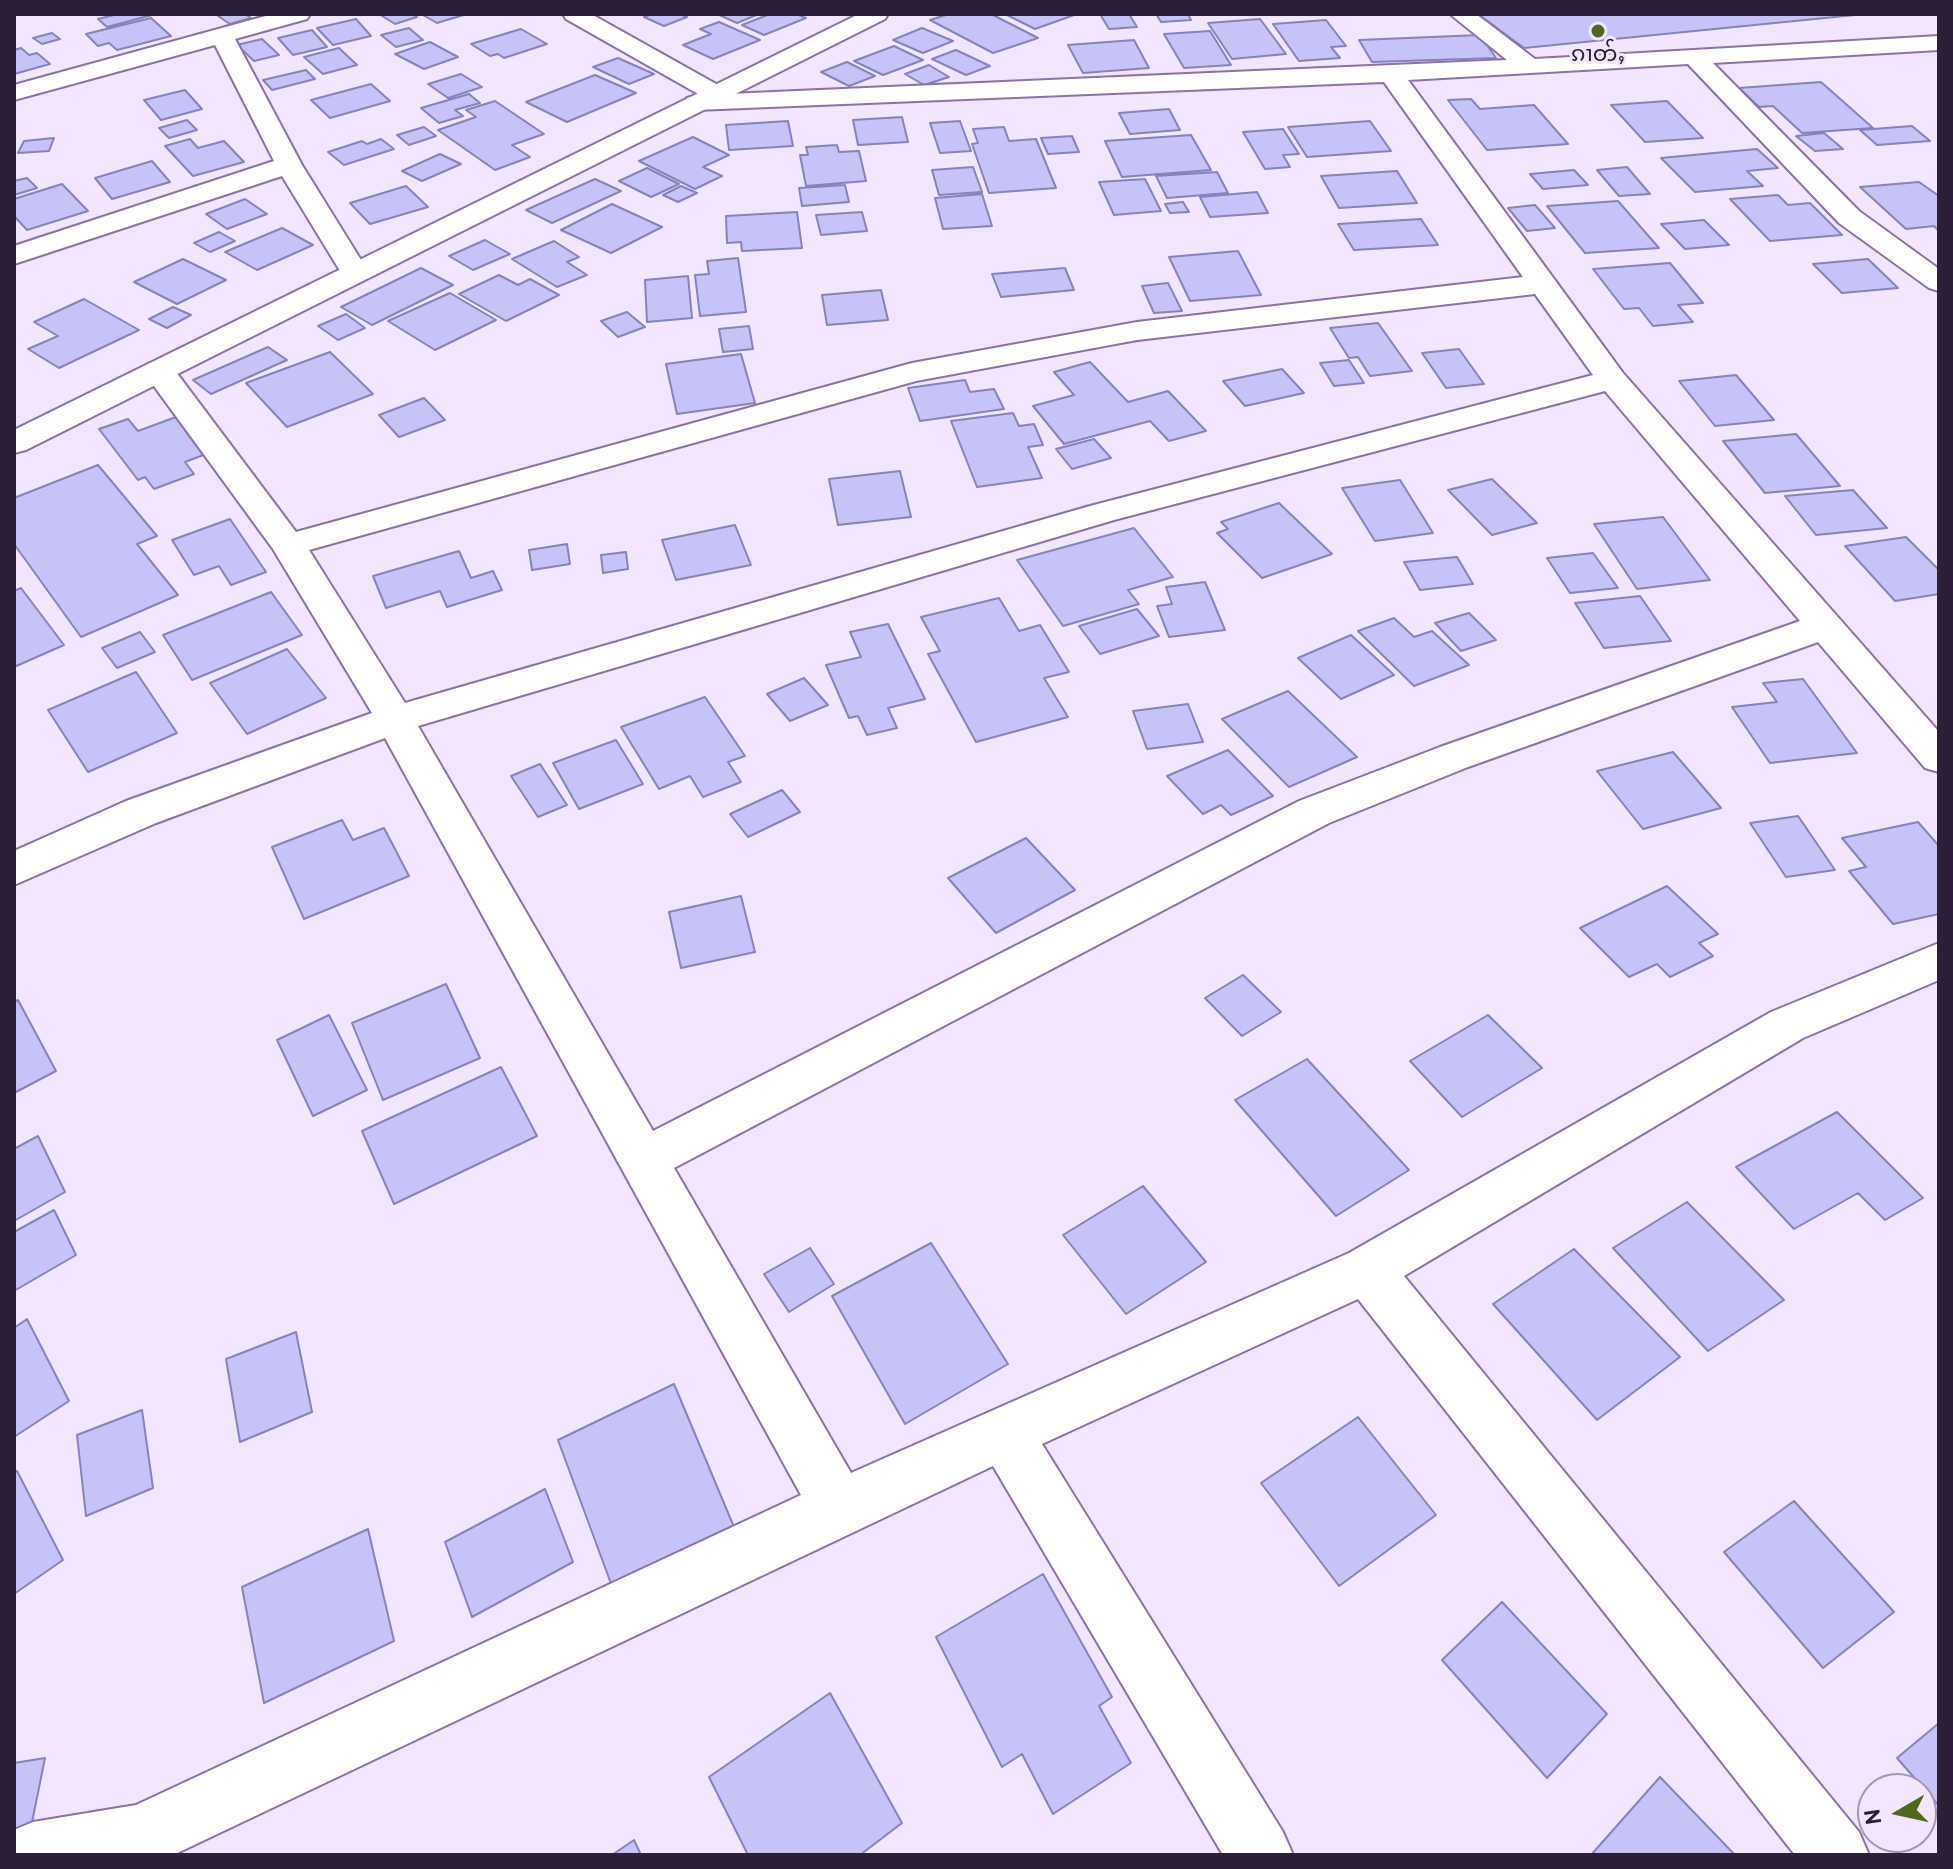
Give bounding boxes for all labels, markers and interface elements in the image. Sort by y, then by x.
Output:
marker: ၵၢတ်ႇ [1589,22,1607,40]
place label: ၵၢတ်ႇ [1571,44,1625,70]
north arrow [1857,1773,1937,1853]
text: N [1860,1807,1889,1826]

